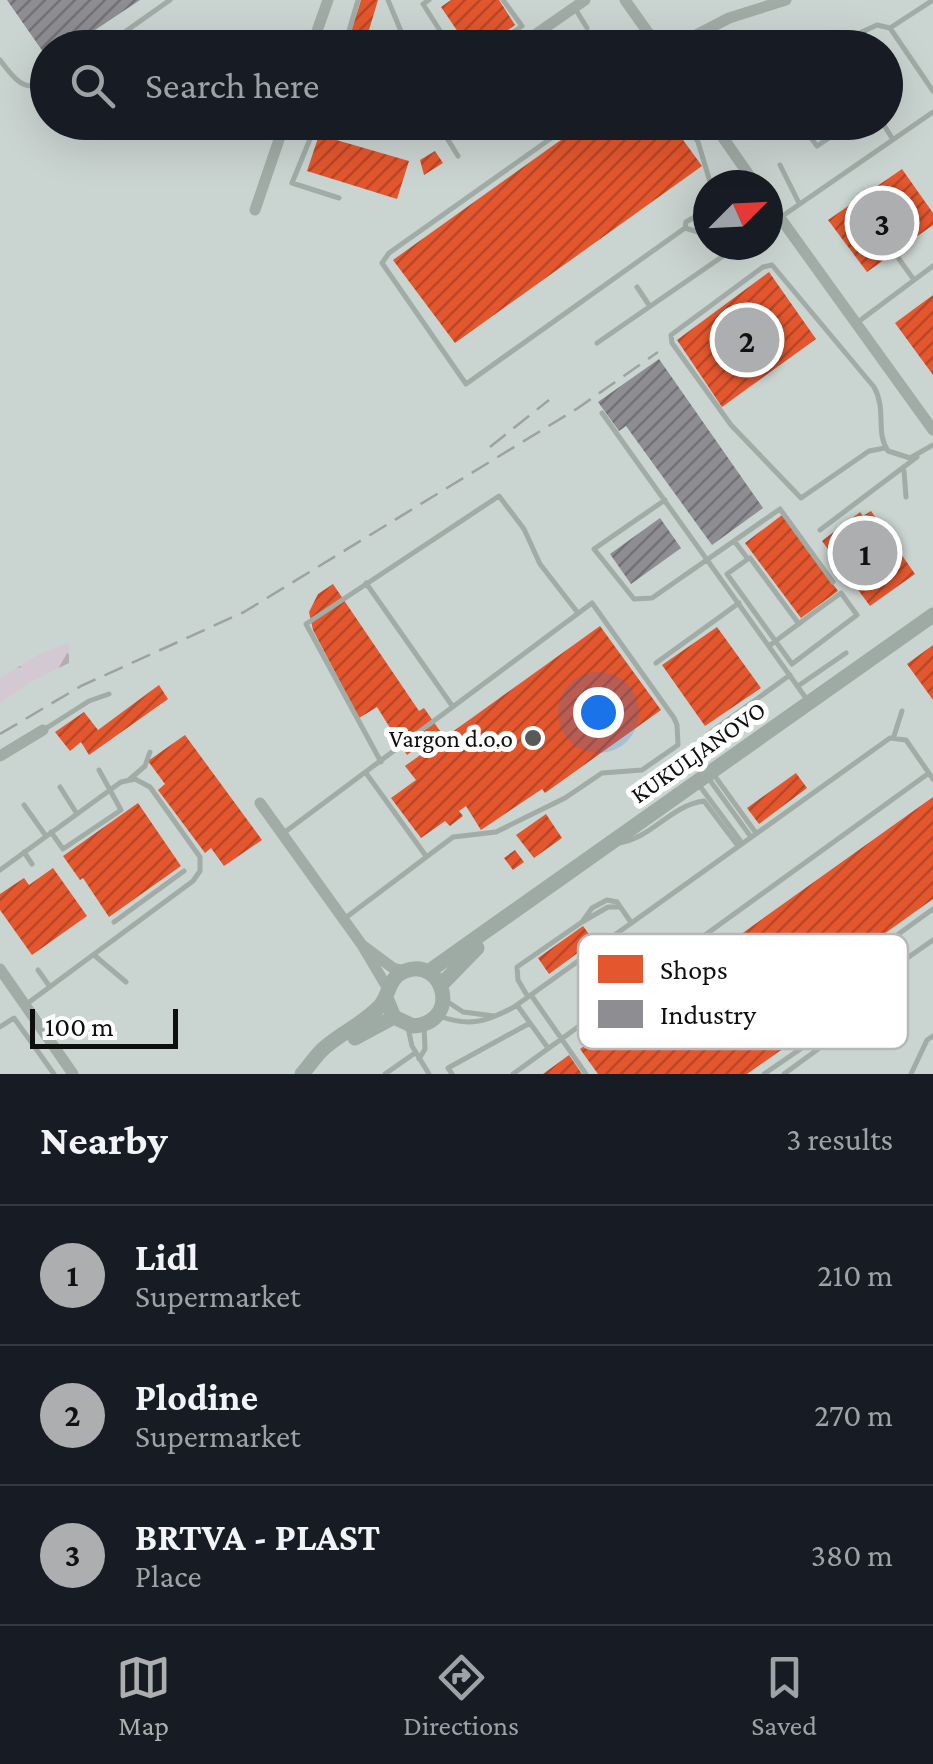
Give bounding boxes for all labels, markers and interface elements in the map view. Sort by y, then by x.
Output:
search box [30,30,903,140]
icon: search [65,58,120,113]
text: Search here [145,64,319,106]
north arrow [693,170,783,260]
pin: 3 [850,186,914,260]
pin: 2 [714,302,780,378]
pin: 1 [832,516,898,590]
your location [573,687,624,738]
street label: KUKULJANOVO [626,696,771,809]
place label: Vargon d.o.o [389,725,513,753]
marker: Vargon d.o.o [522,727,544,749]
legend [578,934,908,1049]
text: Shops [660,954,728,985]
text: Industry [660,999,757,1030]
scale bar [30,1004,178,1048]
text: 100 m [45,1011,114,1042]
text: Nearby [40,1116,168,1163]
text: 3 results [786,1121,893,1157]
text: Lidl [135,1236,198,1278]
text: 1 [67,1257,78,1293]
text: 210 m [817,1257,893,1293]
text: Supermarket [135,1278,301,1314]
text: Plodine [135,1376,258,1418]
text: 2 [64,1397,81,1433]
text: 270 m [814,1397,893,1433]
text: Supermarket [135,1418,301,1454]
text: BRTVA - PLAST [135,1516,380,1558]
text: 3 [65,1537,80,1573]
text: 380 m [811,1537,893,1573]
text: Place [135,1558,201,1594]
tab: Map [116,1650,171,1741]
tab: Directions [403,1650,519,1741]
tab: Saved [751,1650,817,1741]

